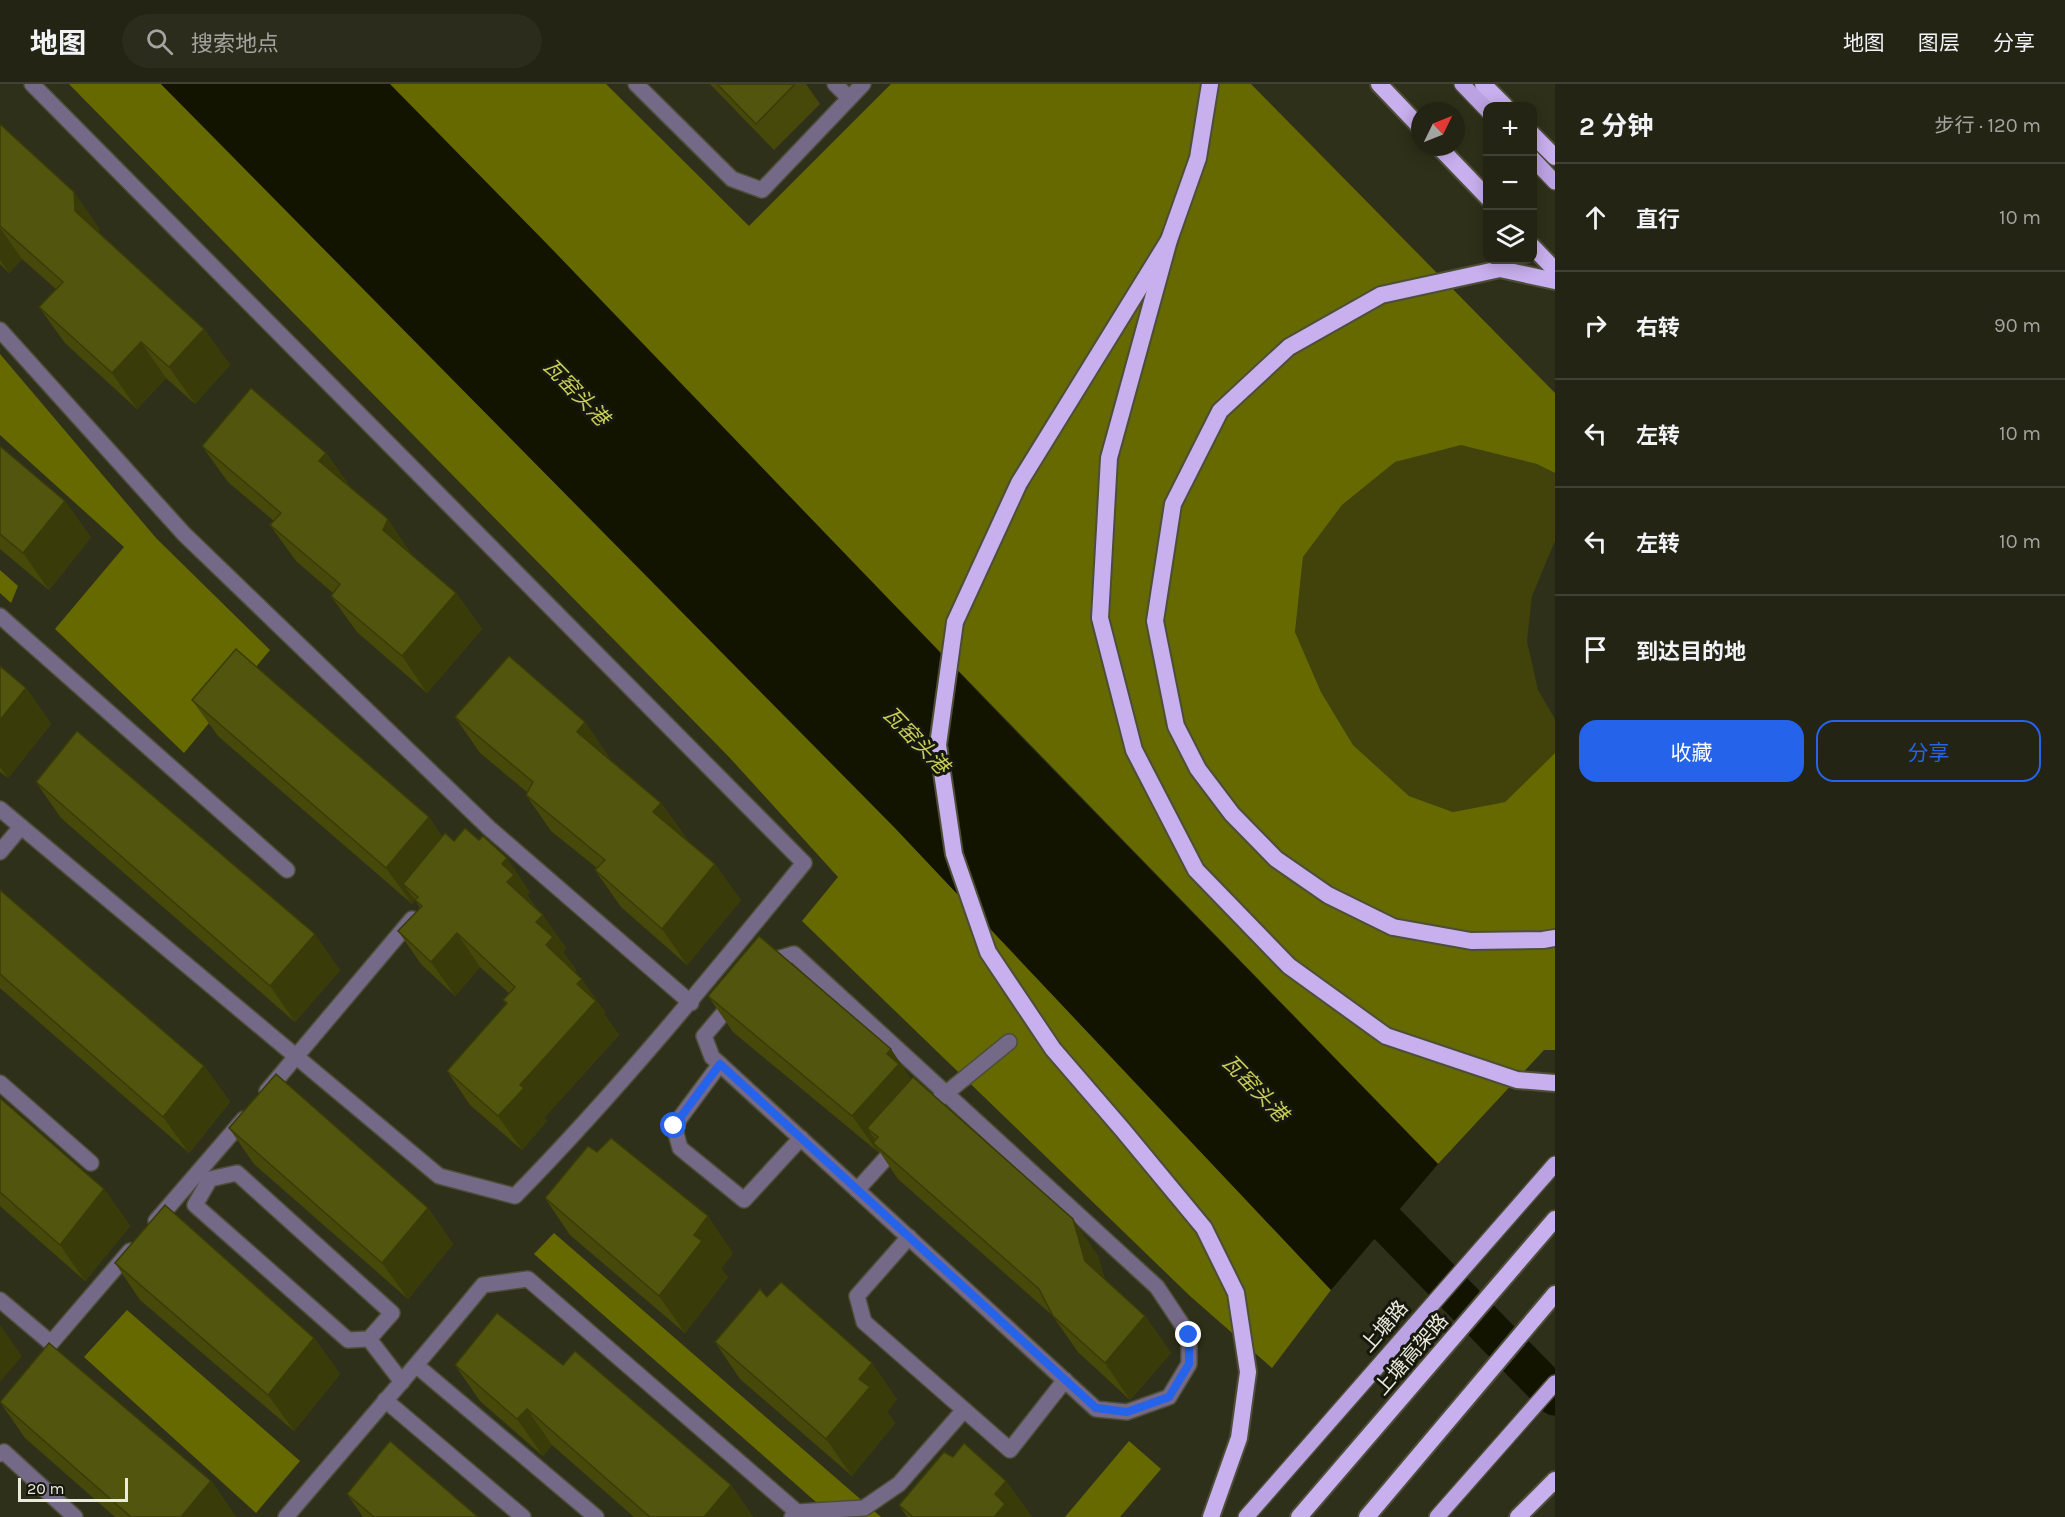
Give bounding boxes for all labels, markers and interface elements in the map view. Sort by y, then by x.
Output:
search box [122,14,542,68]
icon: search [143,25,176,58]
text: 地图 [30,27,86,60]
text: 搜索地点 [191,31,279,57]
text: 地图 [1843,31,1885,55]
text: 图层 [1918,31,1960,55]
text: 分享 [1993,31,2035,55]
north arrow [1411,102,1465,156]
map controls [1483,102,1537,264]
button: + [1483,102,1537,156]
text: 2 分钟 [1579,111,1653,142]
text: 步行 · 120 m [1934,114,2041,137]
button: − [1483,156,1537,210]
icon: ahead [1579,201,1612,234]
text: 10 m [1999,206,2041,229]
text: 直行 [1636,207,1680,233]
button: layers [1483,210,1537,264]
icon: right [1579,309,1612,342]
text: 90 m [1994,314,2041,337]
text: 右转 [1636,315,1680,341]
water label: 瓦窑头港 [538,353,616,433]
icon: left [1579,417,1612,450]
text: 10 m [1999,422,2041,445]
text: 左转 [1636,423,1680,449]
icon: left [1579,525,1612,558]
text: 10 m [1999,530,2041,553]
text: 左转 [1636,531,1680,557]
icon: arrive [1579,633,1612,666]
text: 到达目的地 [1636,639,1746,665]
water label: 瓦窑头港 [878,701,956,781]
button: 收藏 [1579,720,1804,782]
button: 分享 [1816,720,2041,782]
water label: 瓦窑头港 [1217,1049,1295,1129]
route start [660,1112,686,1138]
street label: 上塘路 [1356,1296,1413,1357]
street label: 上塘高架路 [1370,1309,1453,1400]
route end [1175,1321,1201,1347]
scale bar [18,1475,128,1502]
text: 20 m [27,1479,65,1498]

